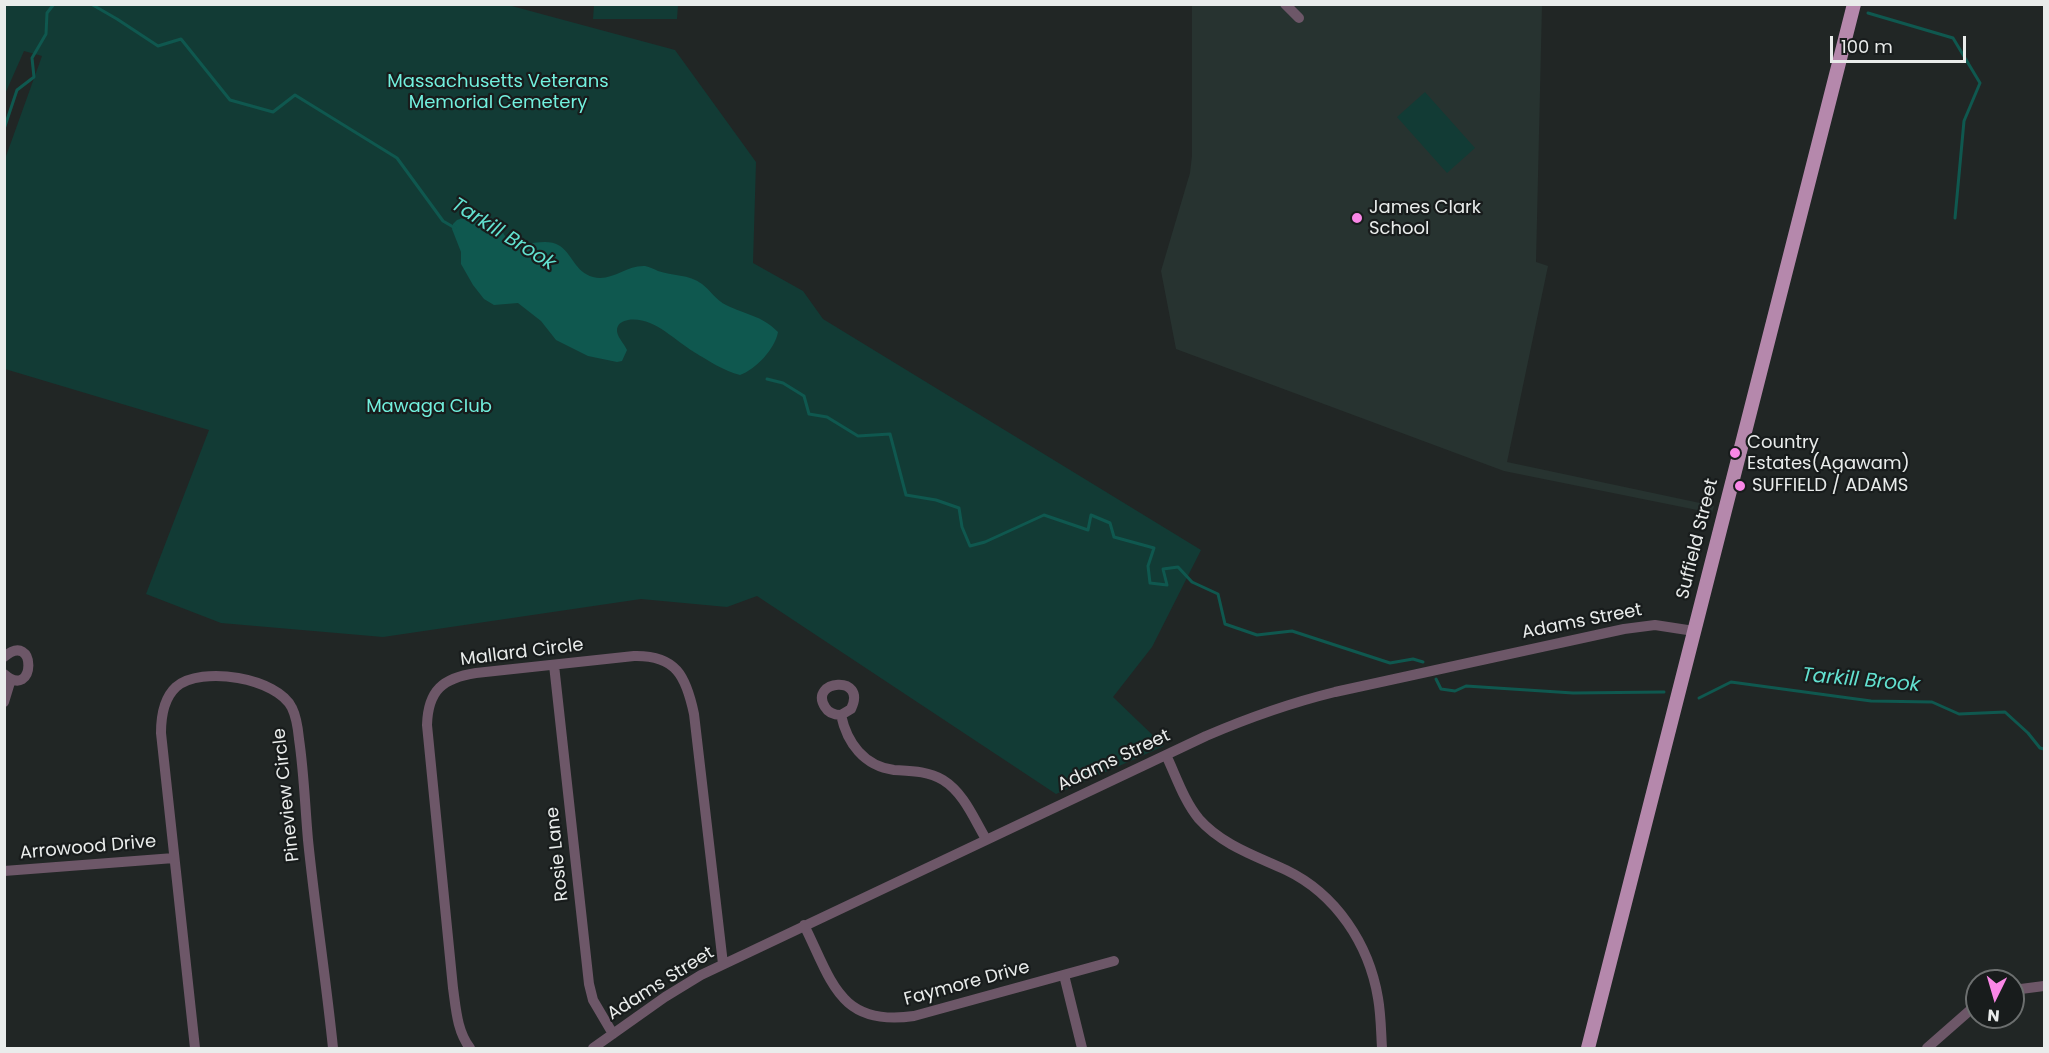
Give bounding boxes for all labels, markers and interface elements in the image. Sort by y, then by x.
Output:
scale bar [1833,24,1970,62]
text: 100 m [1841,34,1893,59]
park label: Massachusetts Veterans Memorial Cemetery [387,71,609,113]
water label: Tarkill Brook [446,193,560,277]
place label: James Clark School [1369,197,1481,240]
marker: James Clark School [1350,211,1364,225]
park label: Mawaga Club [366,396,492,418]
place label: Country Estates(Agawam) [1747,432,1910,474]
marker: Country Estates(Agawam) [1728,446,1742,460]
place label: SUFFIELD / ADAMS [1752,475,1908,497]
street label: Suffield Street [1673,476,1723,602]
marker: SUFFIELD / ADAMS [1733,479,1747,493]
street label: Adams Street [1520,600,1644,644]
street label: Mallard Circle [459,635,585,671]
water label: Tarkill Brook [1801,664,1921,698]
street label: Adams Street [1054,725,1174,797]
street label: Pineview Circle [269,727,305,863]
street label: Rosie Lane [542,806,574,902]
street label: Arrowood Drive [19,831,157,865]
street label: Adams Street [604,943,718,1025]
street label: Faymore Drive [902,957,1032,1011]
north arrow [1965,969,2025,1029]
text: N [1987,1003,2001,1027]

